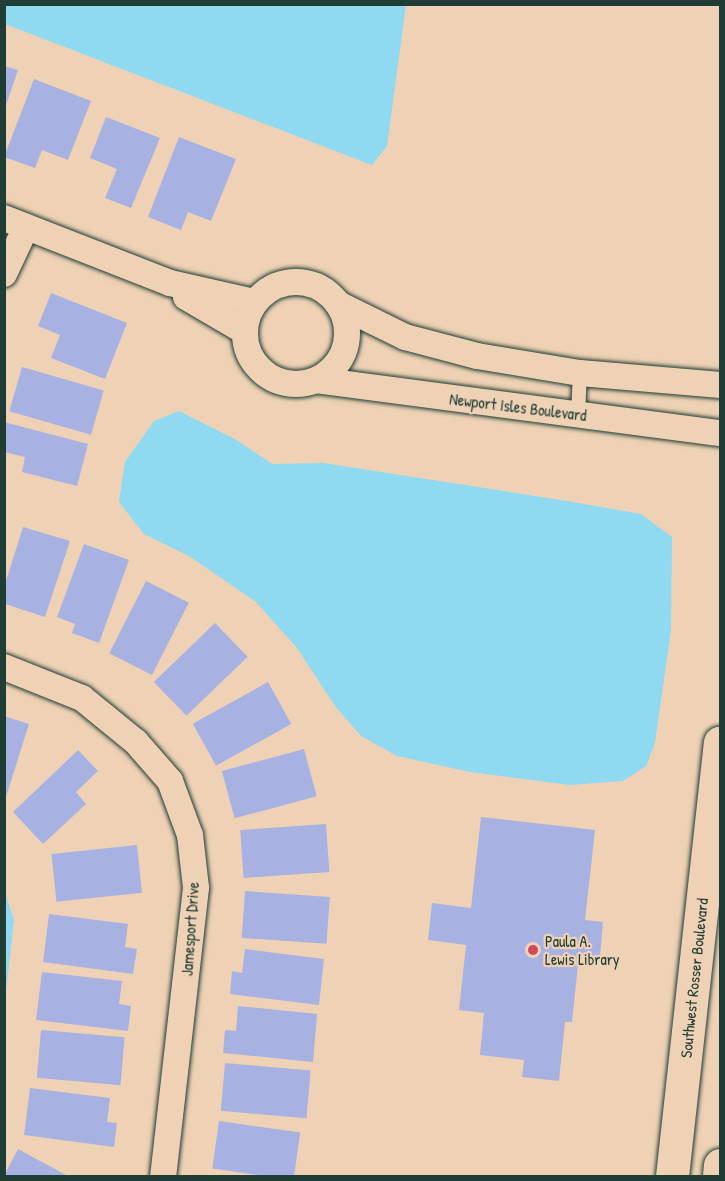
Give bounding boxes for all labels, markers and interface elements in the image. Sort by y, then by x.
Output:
street label: Newport Isles Boulevard [448,389,588,425]
street label: Jamesport Drive [177,881,203,977]
street label: Southwest Rosser Boulevard [676,897,712,1059]
place label: Paula A. Lewis Library [545,931,620,969]
marker: Paula A. Lewis Library [526,943,540,957]

